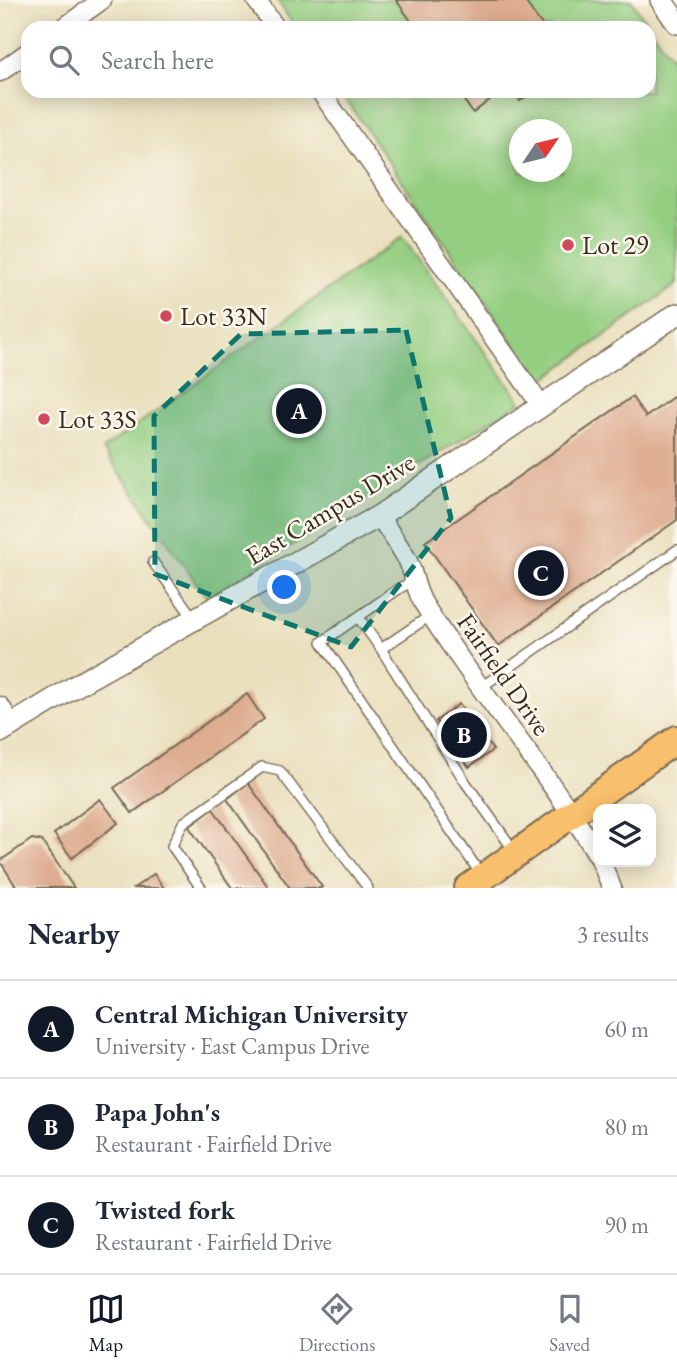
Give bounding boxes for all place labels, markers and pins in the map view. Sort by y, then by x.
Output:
place label: Lot 29 [582,228,649,262]
marker: Lot 29 [560,237,576,253]
place label: Lot 33N [180,299,267,333]
marker: Lot 33N [158,308,174,324]
pin: A [276,385,322,437]
place label: Lot 33S [58,402,136,436]
marker: Lot 33S [36,411,52,427]
pin: C [518,547,564,599]
pin: B [441,709,487,761]

